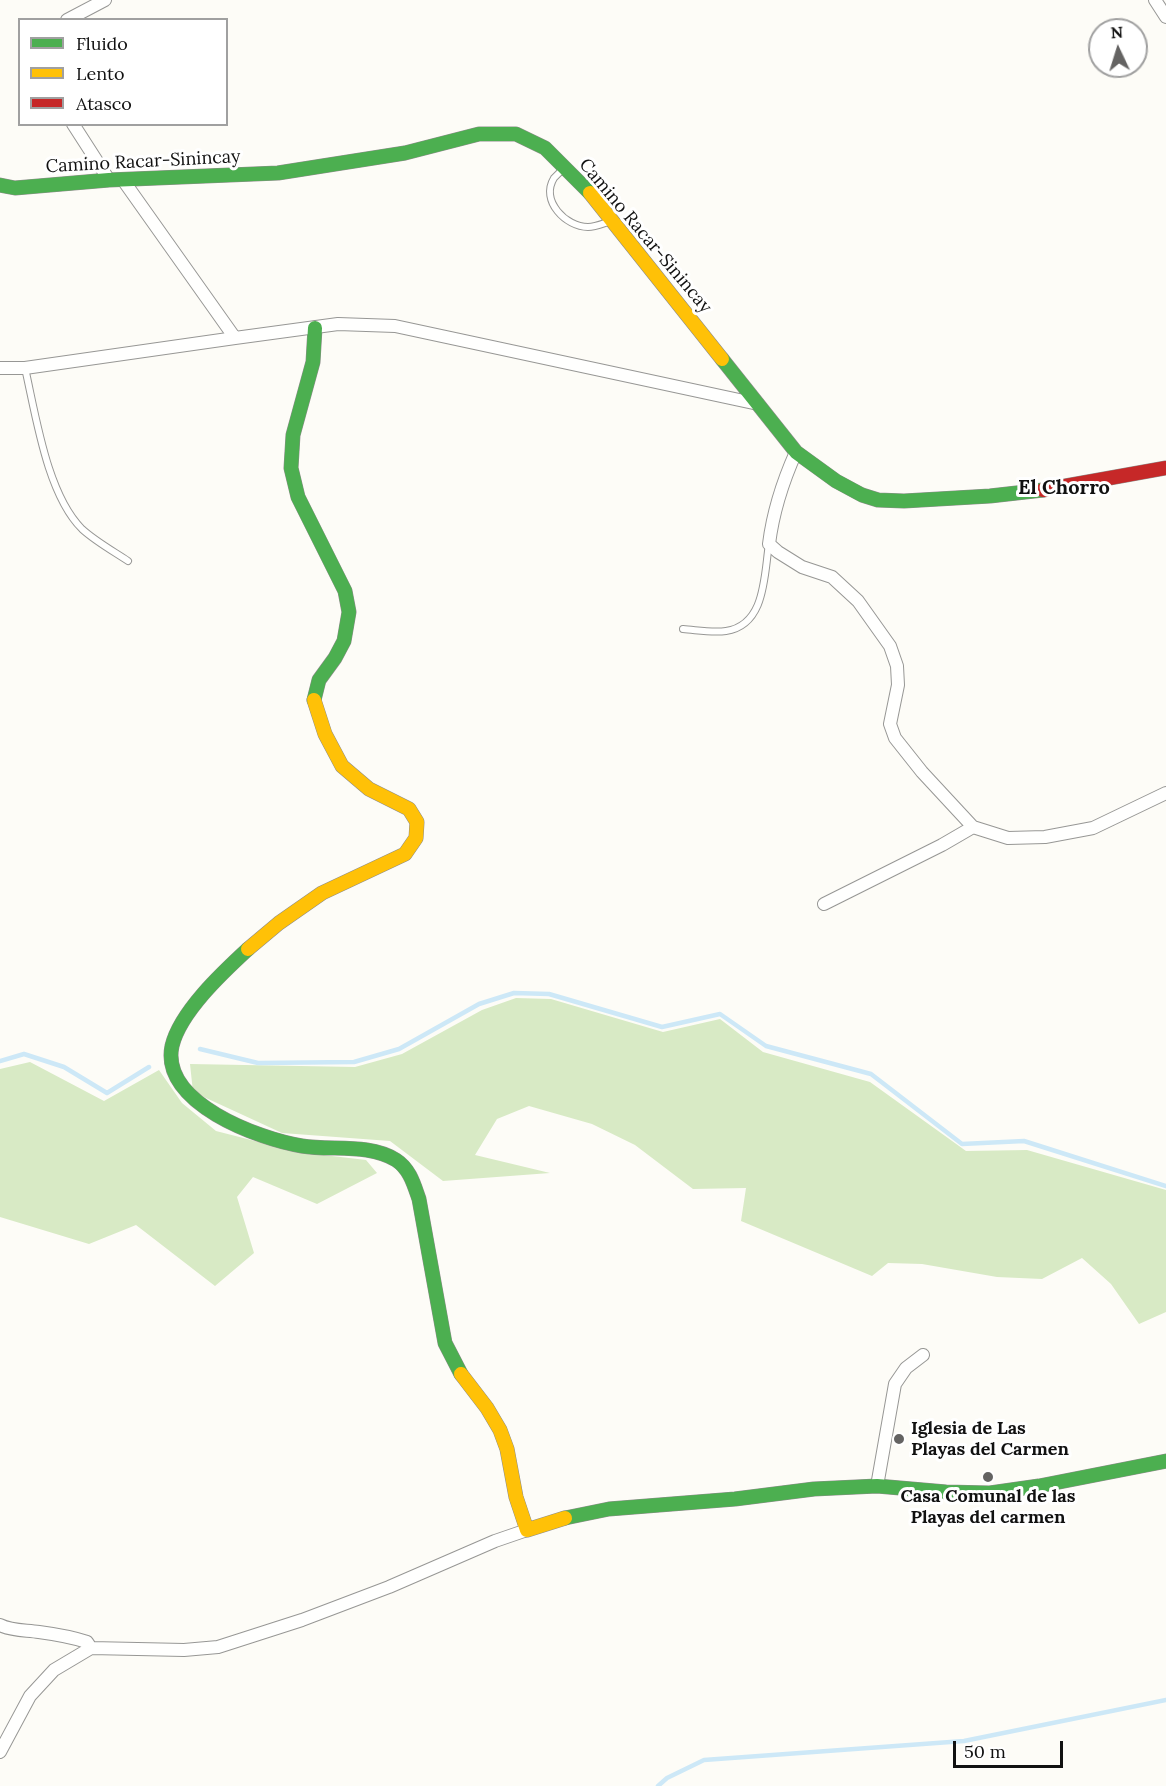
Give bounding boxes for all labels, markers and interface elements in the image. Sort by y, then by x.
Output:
legend [18,18,228,126]
north arrow [1088,18,1148,78]
text: N [1110,22,1124,42]
text: Fluido [76,32,128,55]
text: Lento [76,62,124,85]
text: Atasco [76,92,132,115]
street label: Camino Racar-Sinincay [45,146,241,178]
street label: Camino Racar-Sinincay [574,154,716,318]
district label: El Chorro [1018,476,1110,500]
place label: Iglesia de Las Playas del Carmen [911,1418,1069,1460]
marker: Iglesia de Las Playas del Carmen [892,1432,906,1446]
marker: Casa Comunal de las Playas del carmen [981,1470,995,1484]
place label: Casa Comunal de las Playas del carmen [900,1486,1076,1528]
scale bar [956,1729,1066,1767]
text: 50 m [964,1740,1006,1763]

